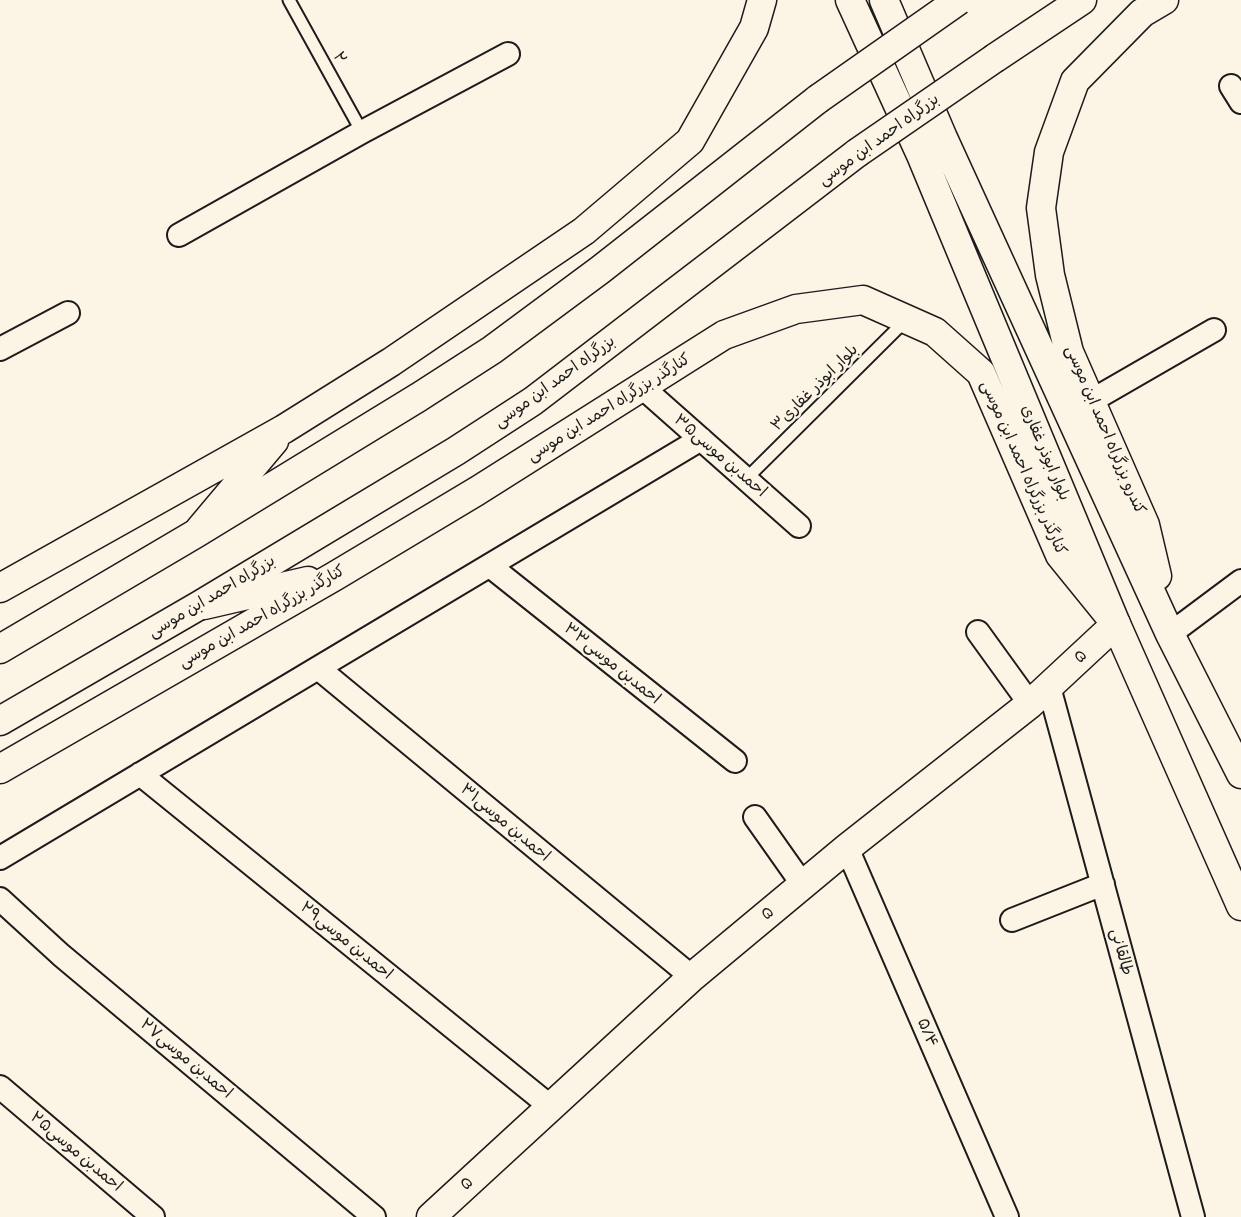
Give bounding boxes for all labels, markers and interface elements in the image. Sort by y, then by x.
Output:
street label: ۲ [328,49,350,67]
street label: بزرگراه احمد ابن موسی [815,90,943,190]
street label: بزرگراه احمد ابن موسی [491,332,619,432]
street label: بلوار ابوذر غفاری۳ [768,341,862,435]
street label: کندرو بزرگراه احمد ابن موسی [1061,343,1149,517]
street label: کنارگذر بزرگراه احمد ابن موسی [524,350,694,466]
street label: کنارگذر بزرگراه احمد ابن موسی [976,378,1070,558]
street label: بلوار ابوذر غفاری [1016,402,1074,504]
street label: ۳۵احمدبن موسی [670,410,770,502]
street label: بزرگراه احمد ابن موسی [145,552,279,642]
street label: کنارگذر بزرگراه احمد ابن موسی [175,561,349,673]
street label: ۳۳احمدبن موسی [560,619,664,709]
street label: ۵ [1070,646,1092,668]
street label: ۳۱احمدبن موسی [456,780,554,866]
street label: ۲۹احمدبن موسی [296,898,396,984]
street label: ۵ [758,903,778,925]
street label: طالقانی [1106,927,1136,977]
street label: ۲۷احمدبن موسی [136,1015,236,1103]
street label: ۵/۴ [912,1016,942,1050]
street label: ۲۵احمدبن موسی [26,1108,126,1196]
street label: ۵ [456,1173,478,1195]

